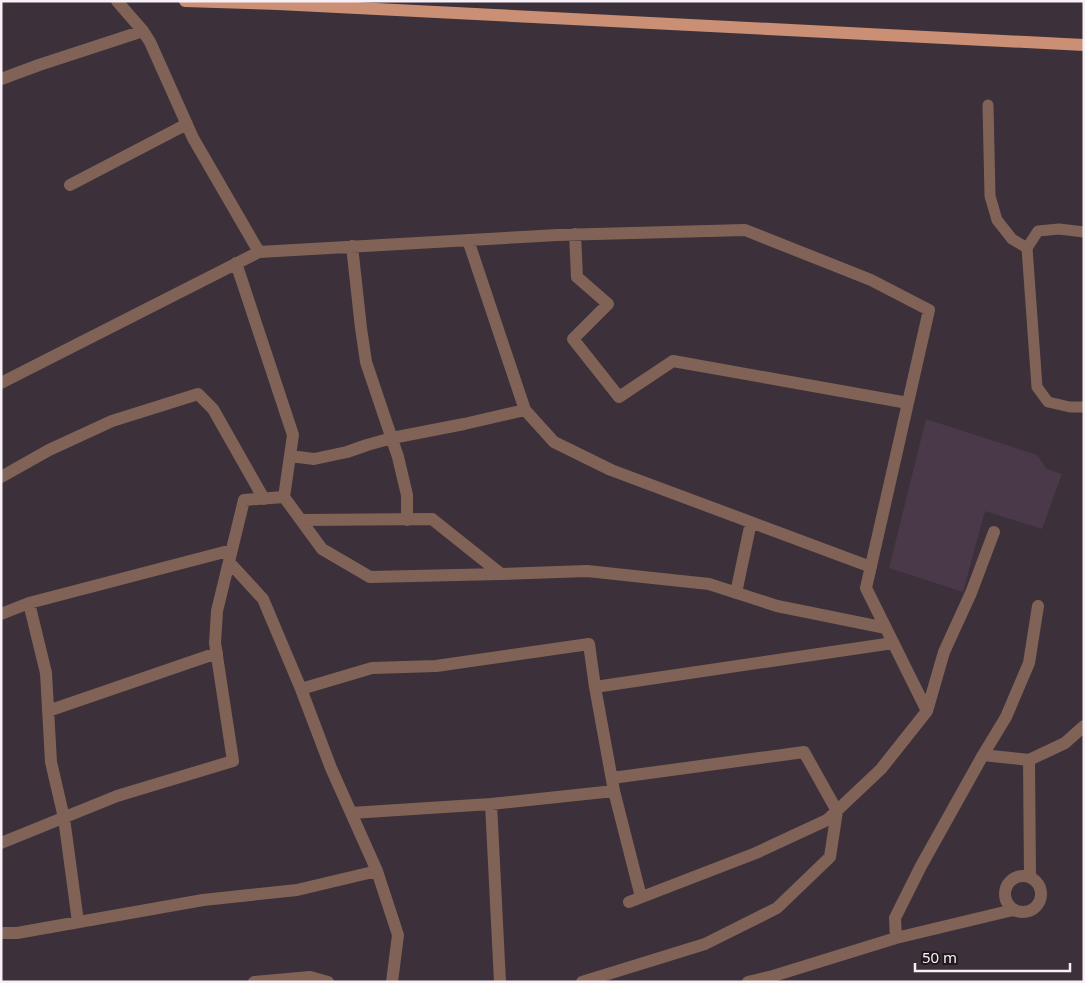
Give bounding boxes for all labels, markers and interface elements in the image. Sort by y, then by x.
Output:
scale bar [915,940,1070,972]
text: 50 m [922,947,957,967]

